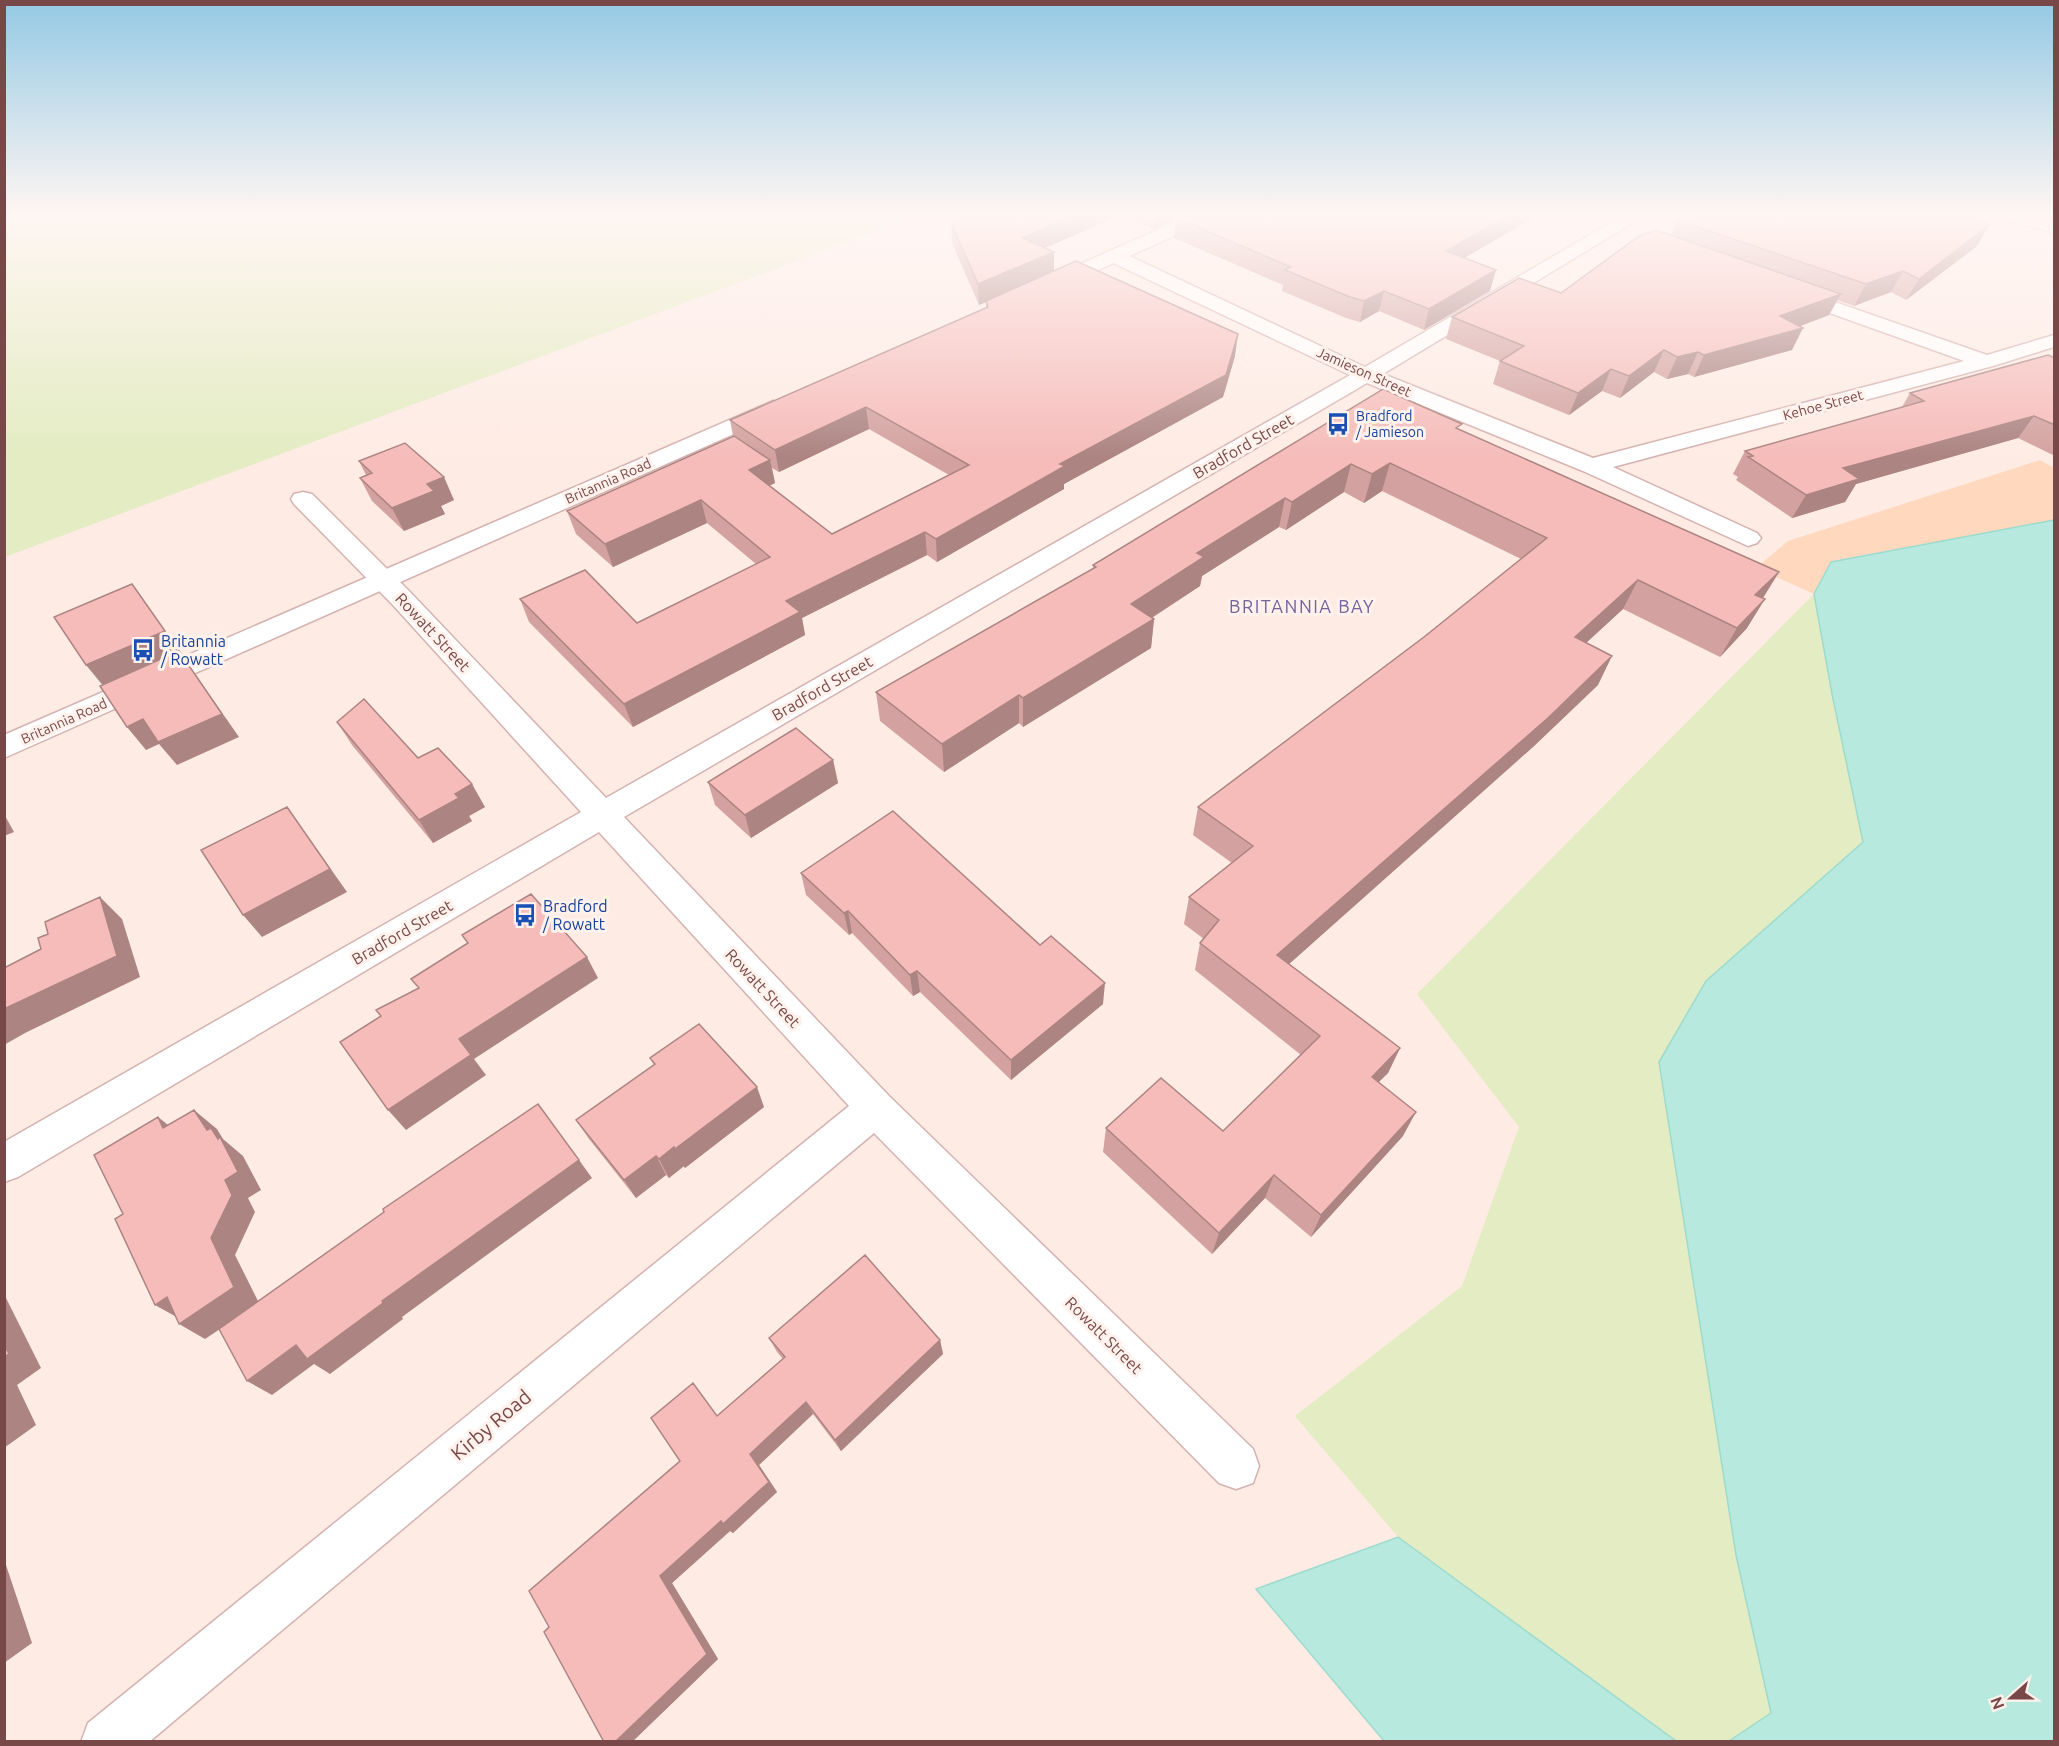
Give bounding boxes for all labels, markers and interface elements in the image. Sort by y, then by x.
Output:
street label: Jamieson Street [1314,344,1414,400]
street label: Kehoe Street [1781,386,1865,423]
place label: Bradford / Jamieson [1355,408,1424,440]
street label: Bradford Street [1190,410,1297,482]
bus stop icon: Bradford / Jamieson [1325,411,1351,437]
street label: Britannia Road [563,455,653,507]
street label: Rowatt Street [392,589,474,676]
district label: BRITANNIA BAY [1229,596,1375,616]
place label: Britannia / Rowatt [160,632,226,668]
bus stop icon: Britannia / Rowatt [130,637,156,663]
street label: Bradford Street [769,652,876,724]
street label: Britannia Road [19,695,109,747]
street label: Bradford Street [349,896,456,968]
place label: Bradford / Rowatt [542,897,608,933]
bus stop icon: Bradford / Rowatt [512,902,538,928]
street label: Rowatt Street [722,945,804,1032]
street label: Rowatt Street [1062,1293,1147,1378]
street label: Kirby Road [446,1385,535,1465]
north arrow [1981,1668,2041,1728]
text: N [1986,1695,2008,1712]

